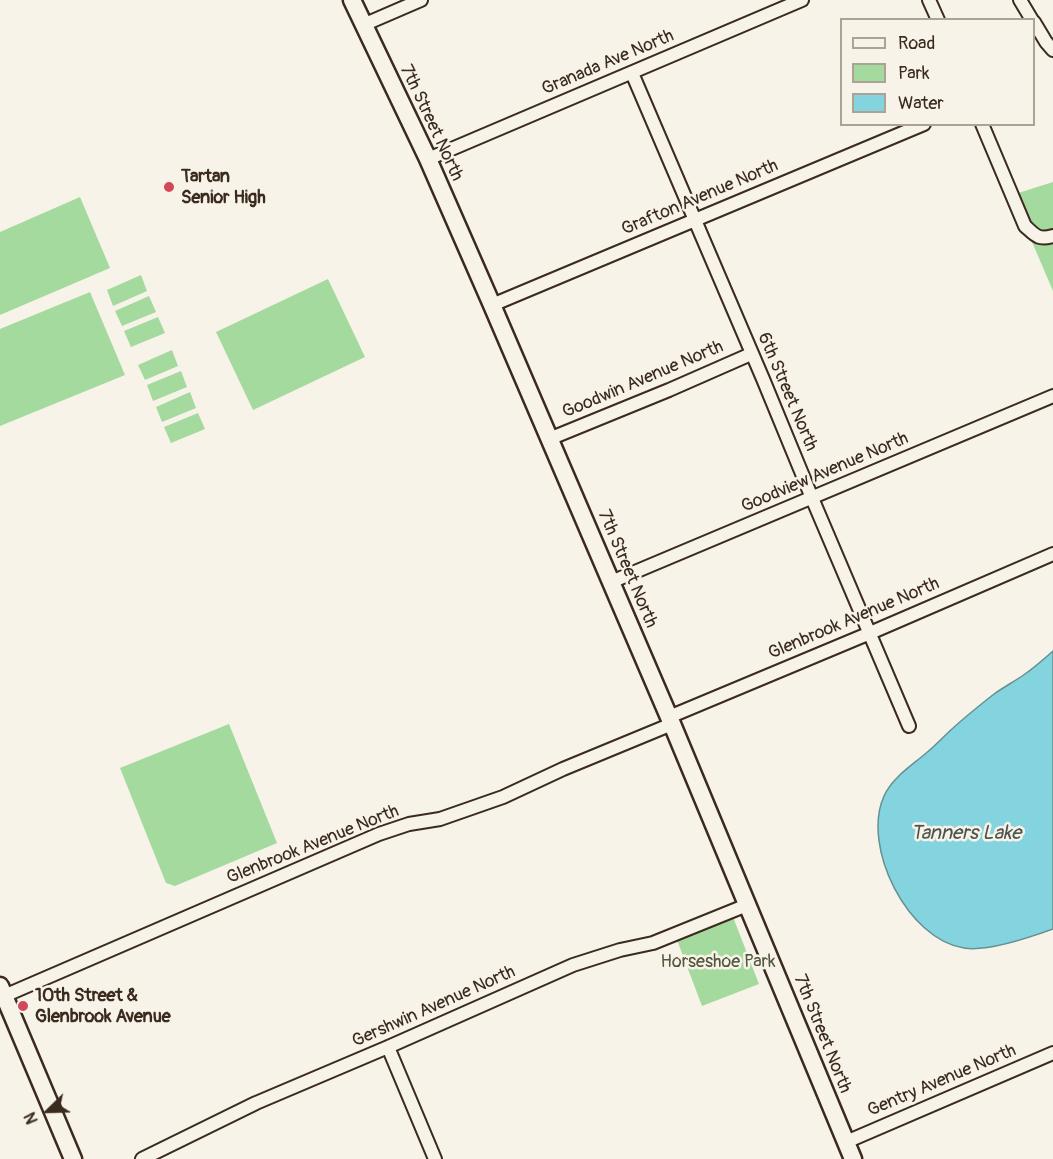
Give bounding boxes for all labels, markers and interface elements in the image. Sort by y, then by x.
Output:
legend [840,18,1035,126]
street label: Granada Ave North [539,25,677,101]
text: Road [898,32,935,55]
street label: 7th Street North [395,61,467,185]
text: Park [898,62,930,85]
text: Water [898,92,944,115]
street label: Grafton Avenue North [618,155,782,241]
place label: Tartan Senior High [181,166,266,208]
marker: Tartan Senior High [162,180,176,194]
street label: 6th Street North [752,329,822,455]
street label: Goodwin Avenue North [559,336,727,424]
street label: Goodview Avenue North [738,428,912,518]
street label: 7th Street North [592,507,662,631]
street label: Glenbrook Avenue North [765,573,943,665]
street label: Glenbrook Avenue North [224,801,402,889]
water label: Tanners Lake [911,822,1021,846]
park label: Horseshoe Park [661,951,775,973]
street label: Gershwin Avenue North [349,961,519,1053]
street label: 7th Street North [788,972,856,1096]
place label: 10th Street & Glenbrook Avenue [35,985,171,1028]
marker: 10th Street & Glenbrook Avenue [16,999,30,1013]
street label: Gentry Avenue North [865,1040,1019,1122]
north arrow [18,1081,78,1141]
text: N [20,1109,43,1127]

